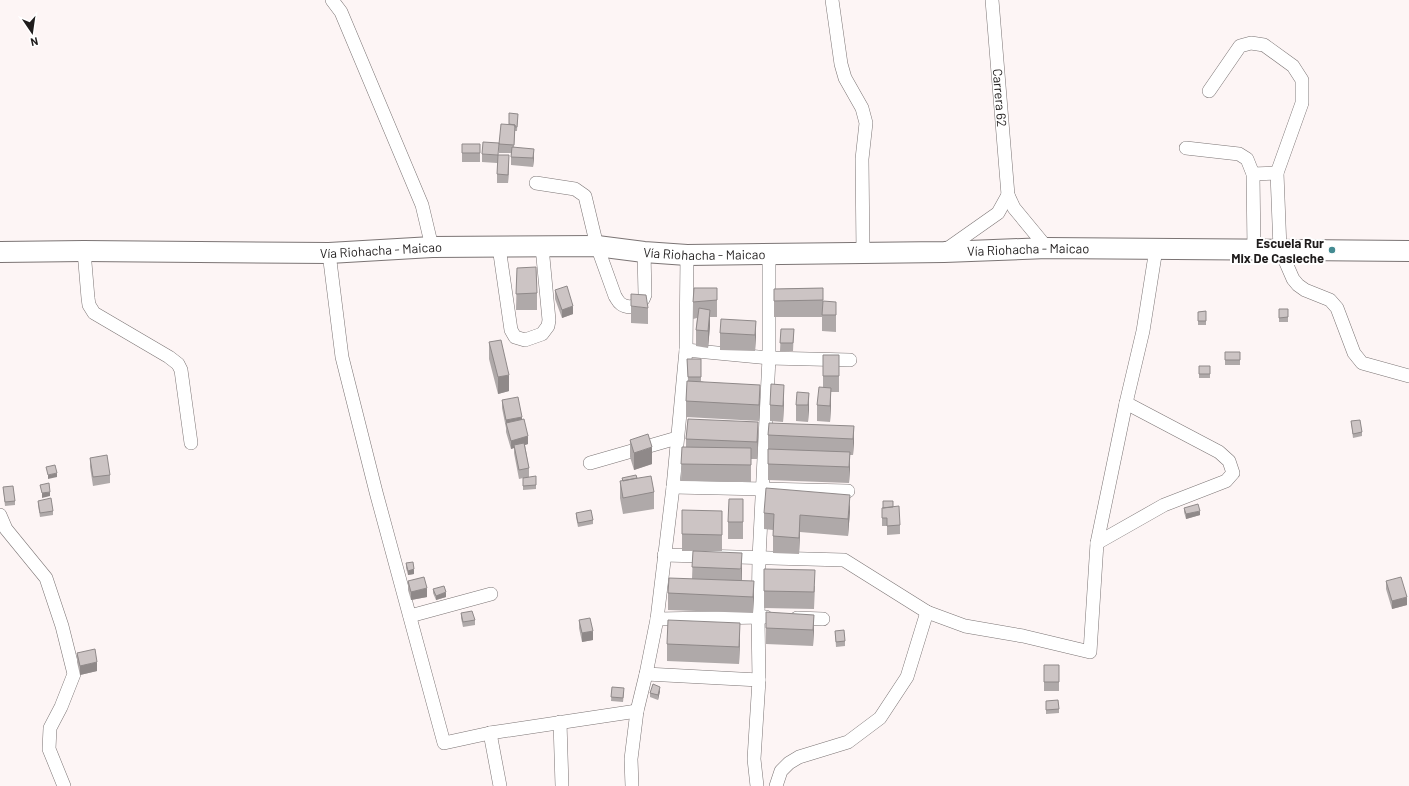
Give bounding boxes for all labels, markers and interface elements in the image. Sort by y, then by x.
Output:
north arrow [12,12,52,52]
text: N [29,35,39,49]
street label: Carrera 62 [990,68,1010,127]
place label: Escuela Rur Mix De Casieche [1231,235,1324,266]
street label: Vía Riohacha - Maicao [320,239,442,261]
street label: Vía Riohacha - Maicao [967,240,1089,259]
street label: Vía Riohacha - Maicao [643,244,766,263]
marker: Escuela Rur Mix De Casieche [1327,245,1337,255]

